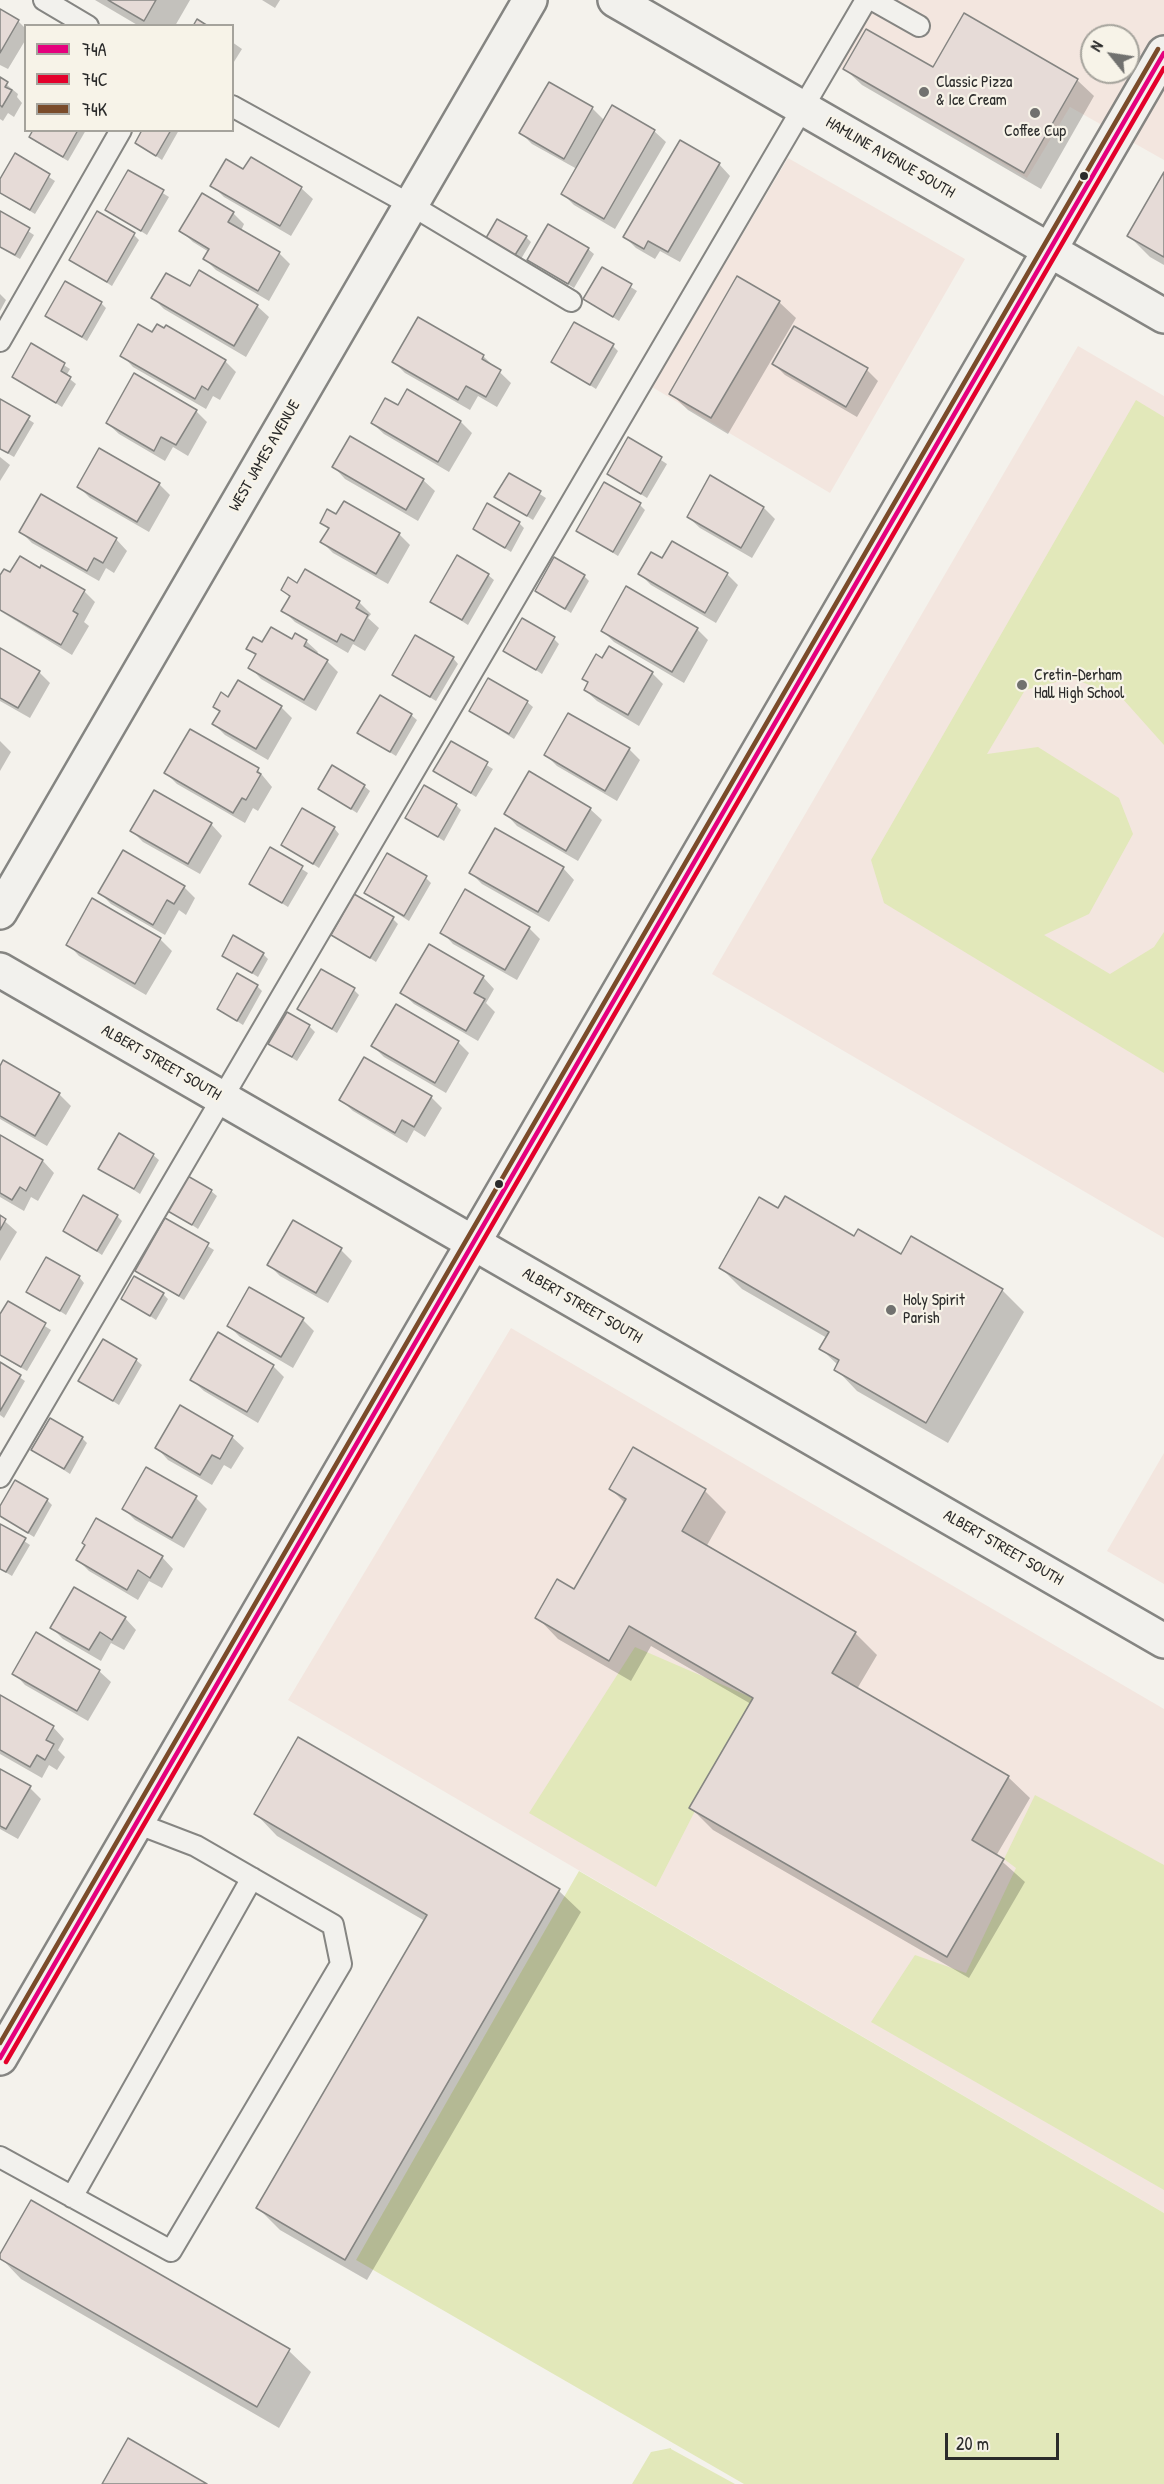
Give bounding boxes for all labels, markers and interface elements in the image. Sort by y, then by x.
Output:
legend [24,24,234,132]
north arrow [1080,24,1140,84]
text: 74A [82,37,106,62]
text: N [1084,37,1108,55]
text: 74C [82,67,108,92]
place label: Classic Pizza & Ice Cream [936,73,1012,111]
marker: Classic Pizza & Ice Cream [917,85,931,99]
text: 74K [82,97,107,122]
marker: Coffee Cup [1028,106,1042,120]
street label: HAMLINE AVENUE SOUTH [822,113,958,203]
place label: Coffee Cup [1004,122,1066,142]
unlabelled marker [1078,170,1090,182]
street label: WEST JAMES AVENUE [225,397,305,515]
place label: Cretin-Derham Hall High School [1034,666,1124,704]
marker: Cretin-Derham Hall High School [1015,678,1029,692]
street label: ALBERT STREET SOUTH [98,1021,224,1105]
unlabelled marker [493,1178,505,1190]
street label: ALBERT STREET SOUTH [519,1264,645,1348]
place label: Holy Spirit Parish [903,1291,965,1329]
marker: Holy Spirit Parish [884,1303,898,1317]
street label: ALBERT STREET SOUTH [940,1506,1066,1590]
scale bar [948,2421,1062,2459]
text: 20 m [956,2431,989,2456]

